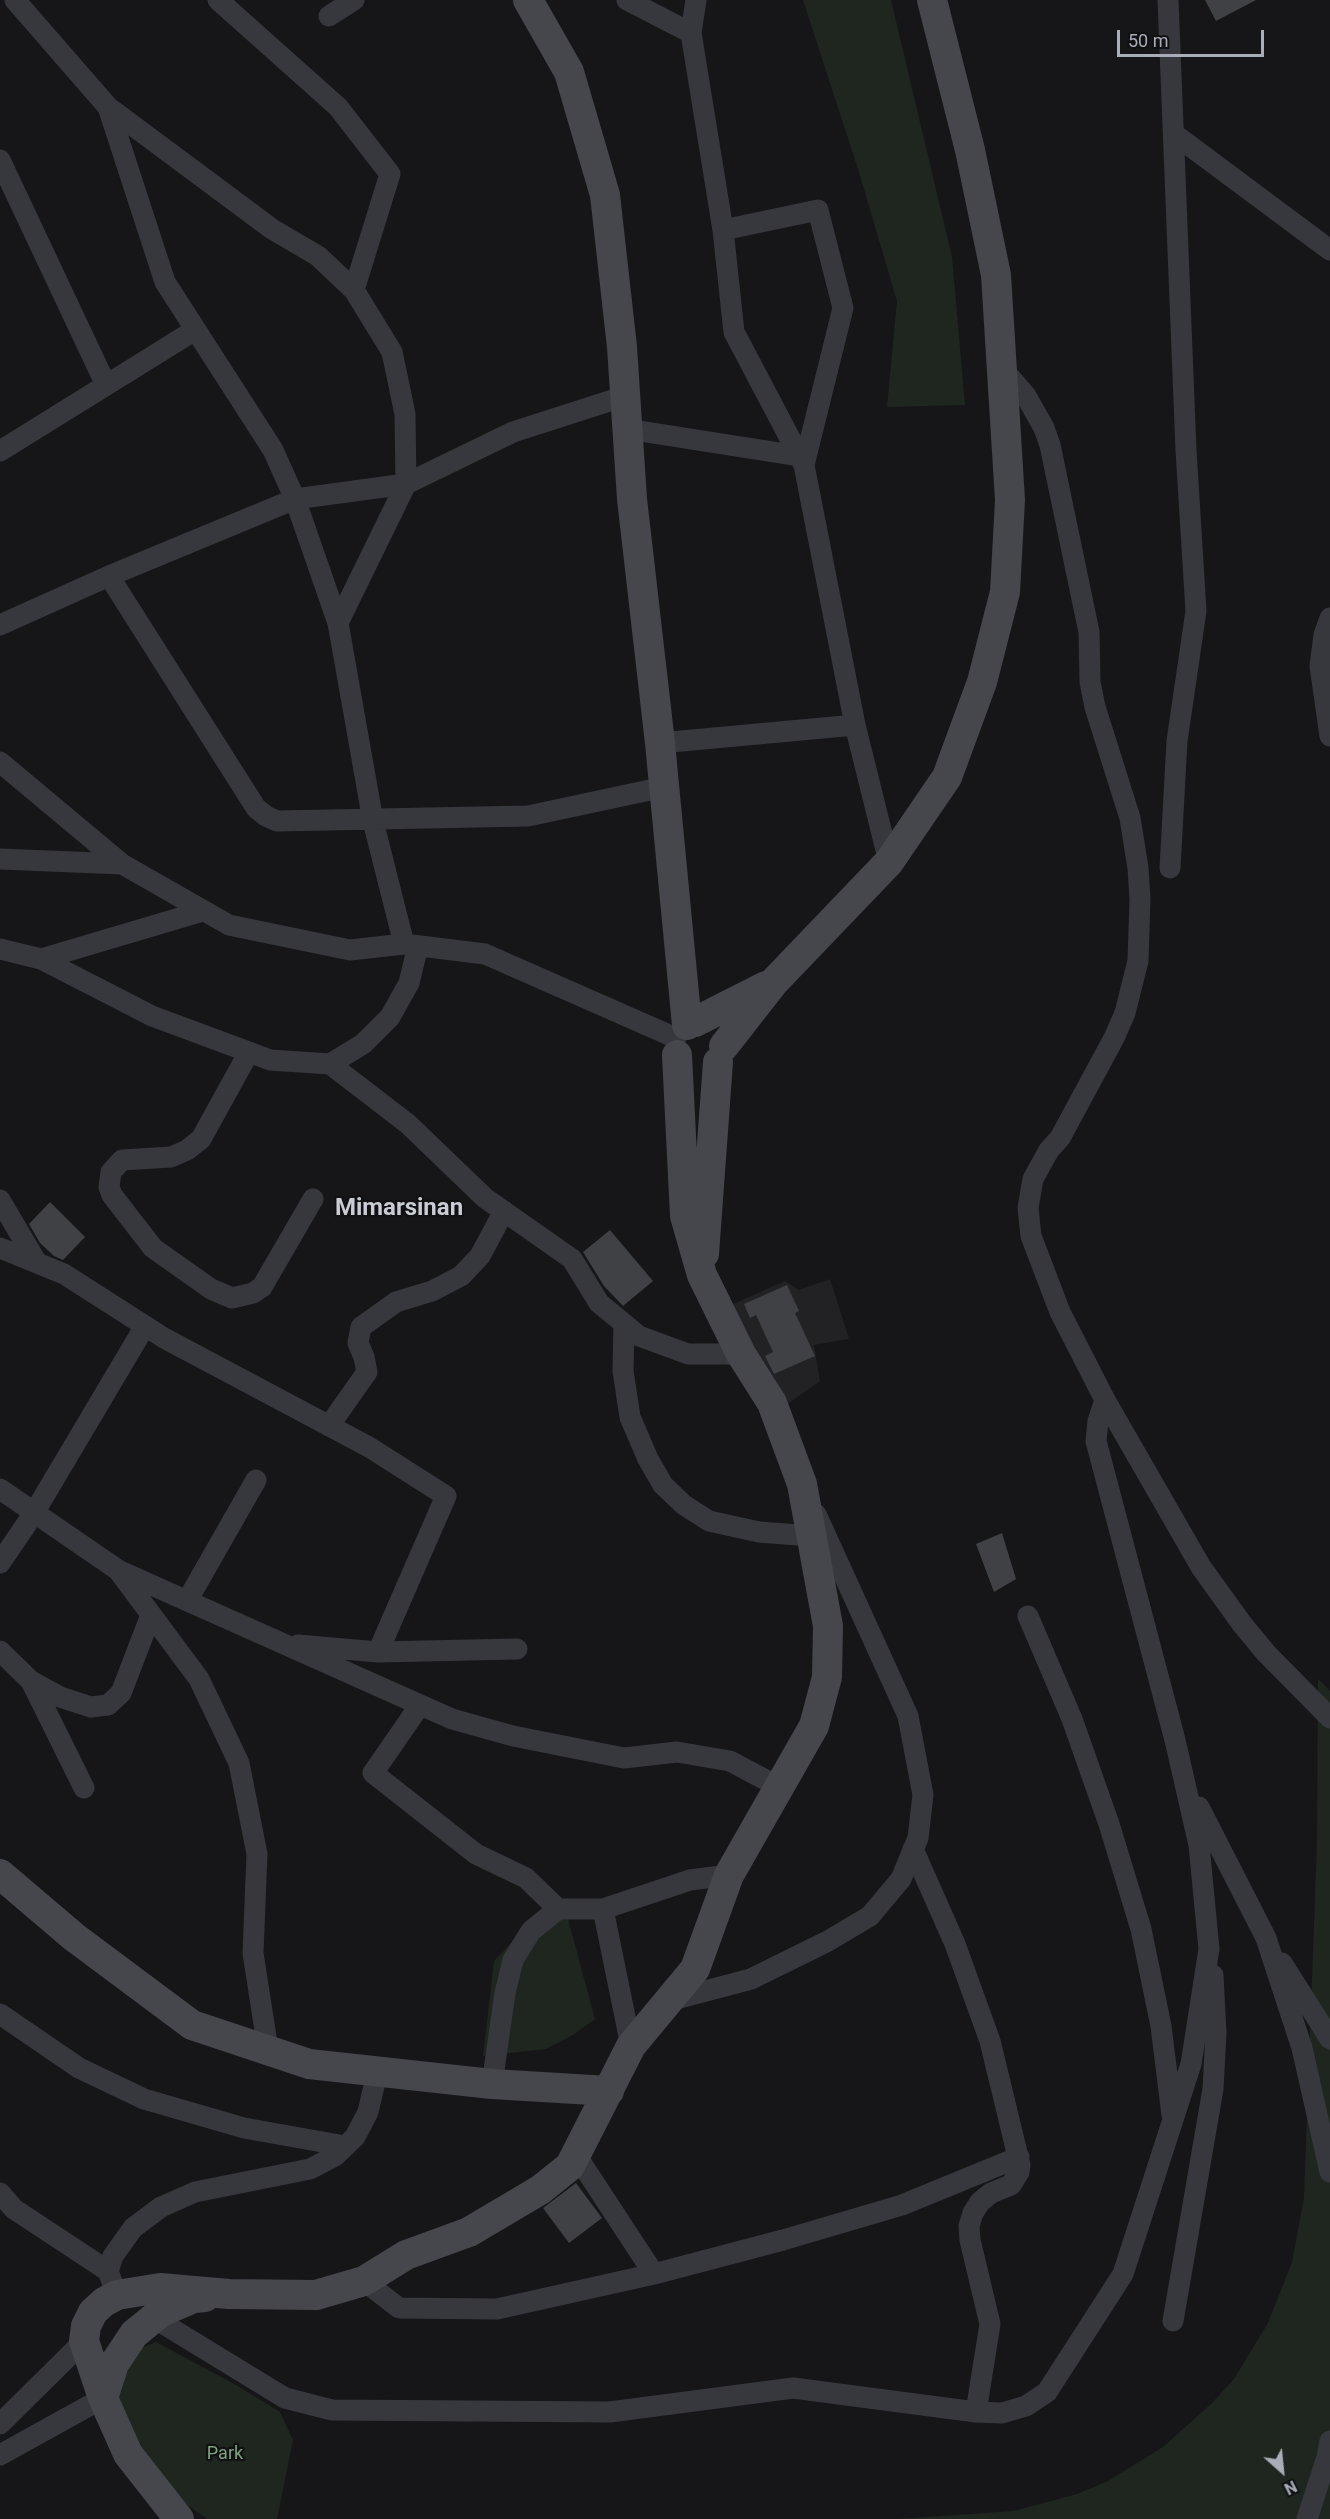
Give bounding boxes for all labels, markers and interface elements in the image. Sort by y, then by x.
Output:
scale bar [1120,18,1267,56]
text: 50 m [1128,30,1168,51]
district label: Mimarsinan [335,1195,463,1223]
north arrow [1252,2441,1312,2501]
park label: Park [207,2443,243,2465]
text: N [1281,2476,1300,2499]

